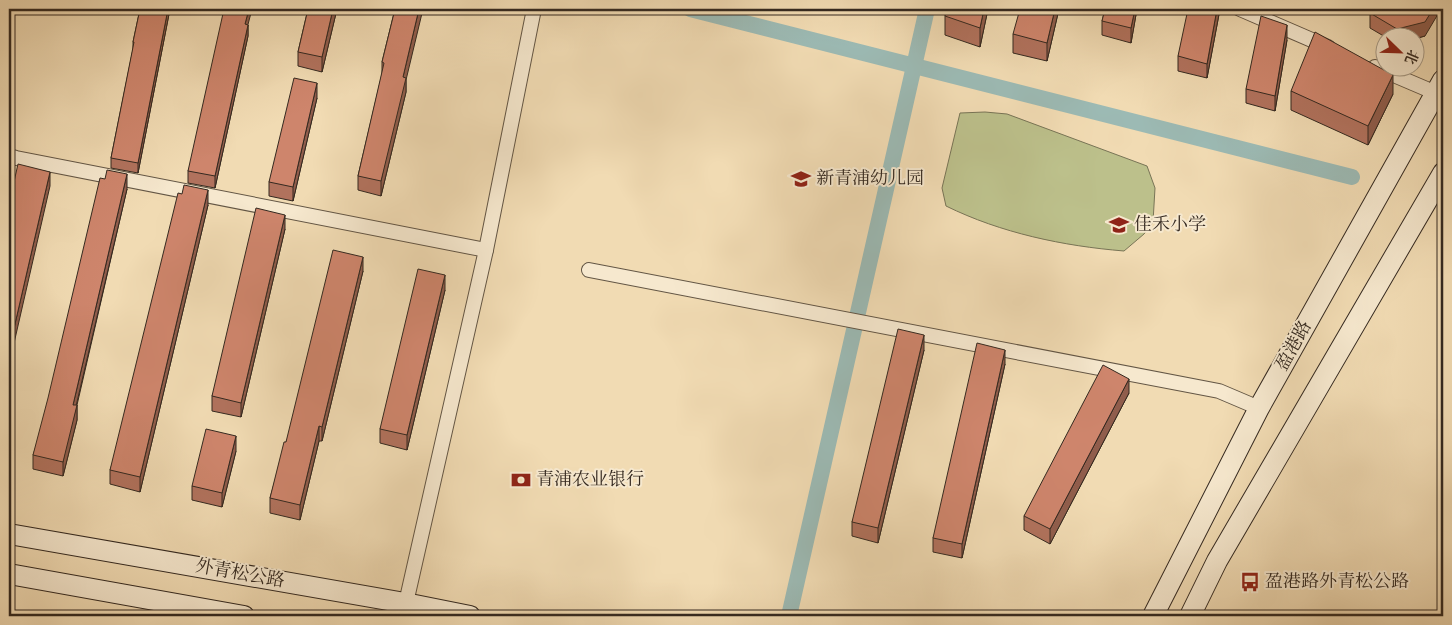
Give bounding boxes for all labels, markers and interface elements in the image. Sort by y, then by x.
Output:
north arrow [1374,28,1424,78]
text: 北 [1400,47,1422,67]
school or university icon: 新青浦幼儿园 [790,168,812,190]
place label: 新青浦幼儿园 [816,168,924,190]
school or university icon: 佳禾小学 [1108,214,1130,236]
place label: 佳禾小学 [1134,214,1206,236]
street label: 盈港路 [1271,317,1317,375]
bank icon: 青浦农业银行 [510,469,532,491]
place label: 青浦农业银行 [536,469,644,491]
street label: 外青松公路 [194,555,286,593]
bus stop icon: 盈港路外青松公路 [1239,571,1261,593]
place label: 盈港路外青松公路 [1265,571,1409,593]

